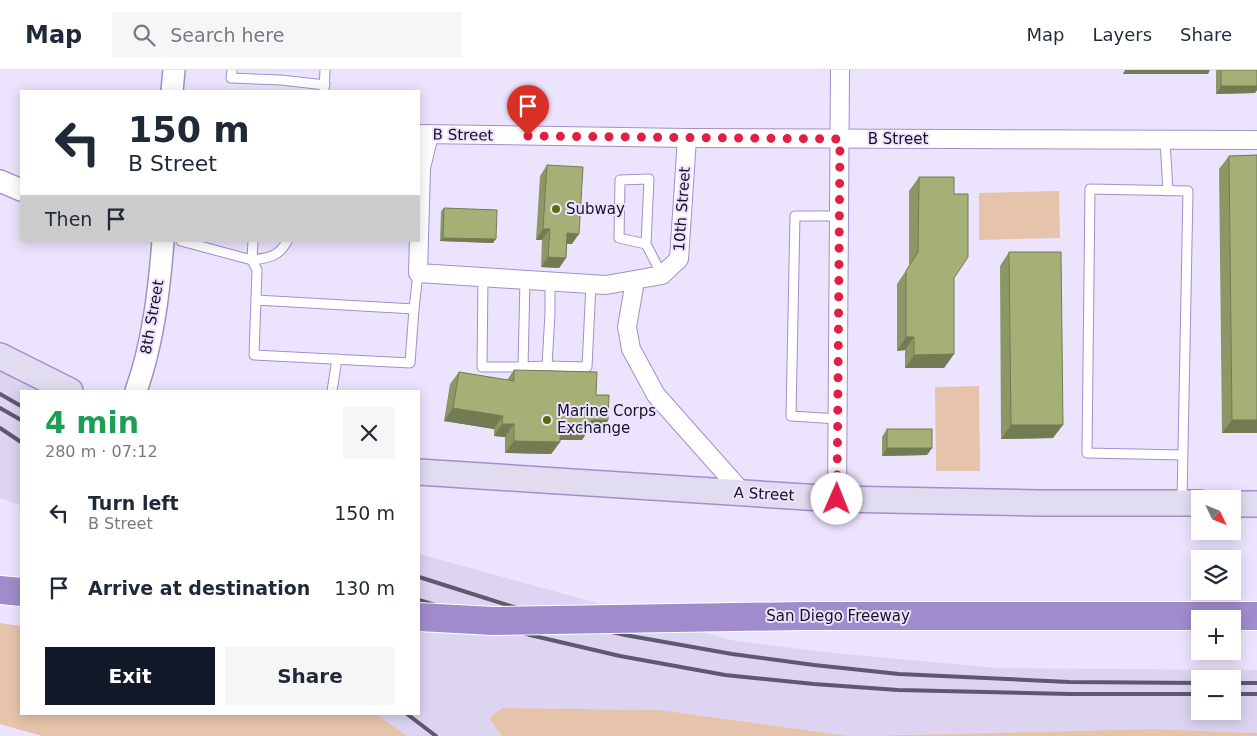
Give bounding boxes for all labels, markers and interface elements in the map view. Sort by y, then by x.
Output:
search box [112,12,462,57]
text: Map [25,21,82,49]
icon: search [130,21,158,49]
text: Search here [170,24,284,46]
text: Map [1026,24,1064,45]
text: Layers [1092,24,1152,45]
text: Share [1180,24,1232,45]
pin [507,85,549,136]
icon: arrive [514,92,542,120]
icon: left [45,110,110,175]
text: 150 m [128,110,250,150]
street label: B Street [433,125,494,145]
street label: B Street [868,130,928,148]
text: B Street [128,151,217,176]
street label: 10th Street [670,166,694,252]
place label: Subway [566,200,625,218]
marker: Subway [550,203,562,215]
icon: arrive [102,205,130,233]
text: Then [45,208,92,230]
street label: 8th Street [137,278,167,356]
place label: Marine Corps Exchange [557,402,656,437]
text: 4 min [45,405,139,440]
button: close [343,407,395,459]
marker: Marine Corps Exchange [541,414,553,426]
text: 280 m · 07:12 [45,442,158,461]
position arrow [810,472,862,524]
street label: A Street [733,483,795,505]
north arrow [1191,490,1241,540]
map controls [1191,490,1241,720]
text: Turn left [88,492,179,514]
icon: left [45,499,73,527]
text: 150 m [334,502,395,524]
text: B Street [88,514,153,533]
button: layers [1191,550,1241,600]
icon: arrive [45,574,73,602]
text: Arrive at destination [88,577,310,599]
text: 130 m [334,577,395,599]
street label: San Diego Freeway [766,607,910,625]
button: + [1191,610,1241,660]
button: Exit [45,647,215,705]
button: Share [225,647,395,705]
button: − [1191,670,1241,720]

